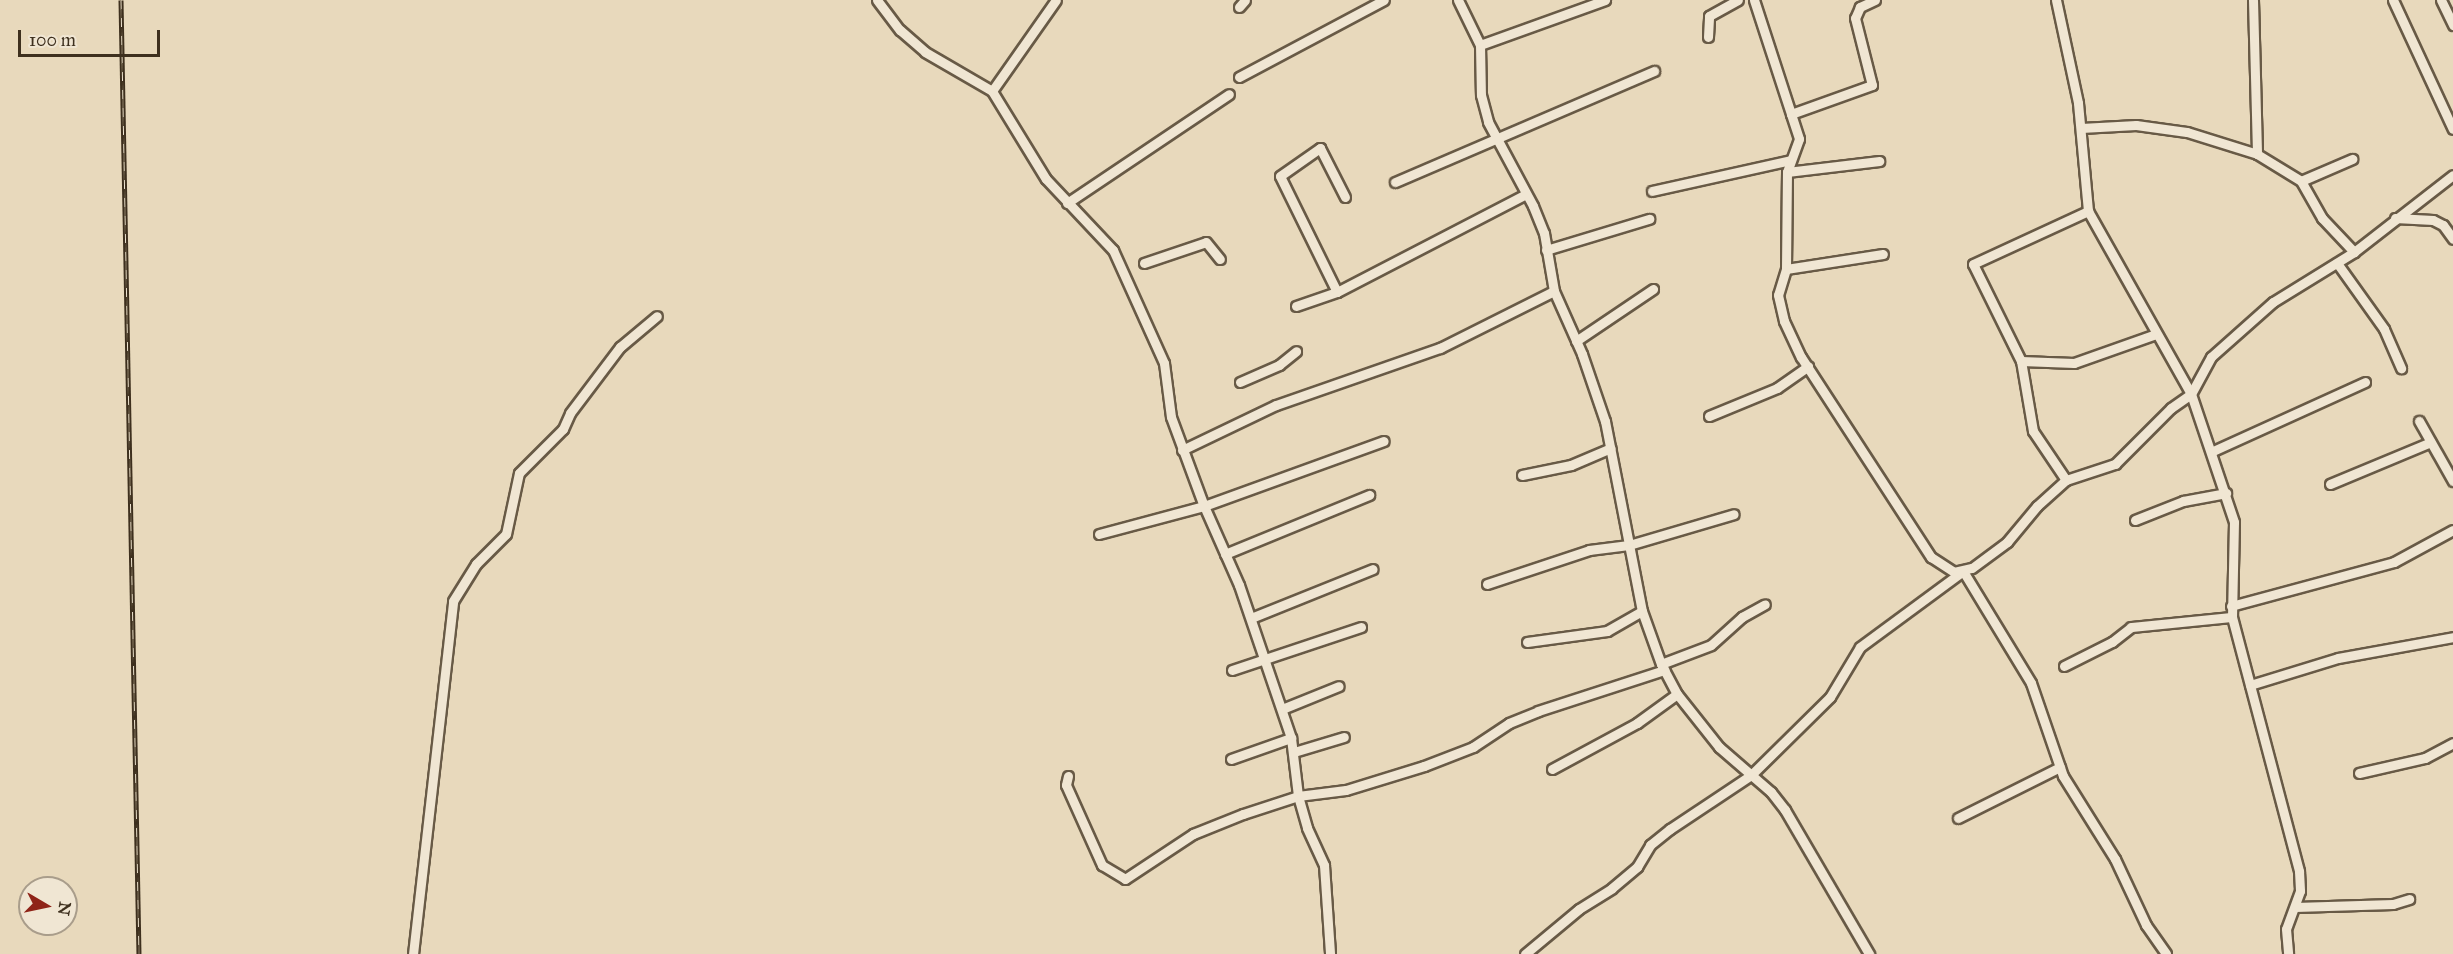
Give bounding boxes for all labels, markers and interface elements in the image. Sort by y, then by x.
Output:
scale bar [21,18,164,56]
text: 100 m [29,29,76,51]
north arrow [18,876,78,936]
text: N [54,900,75,917]

